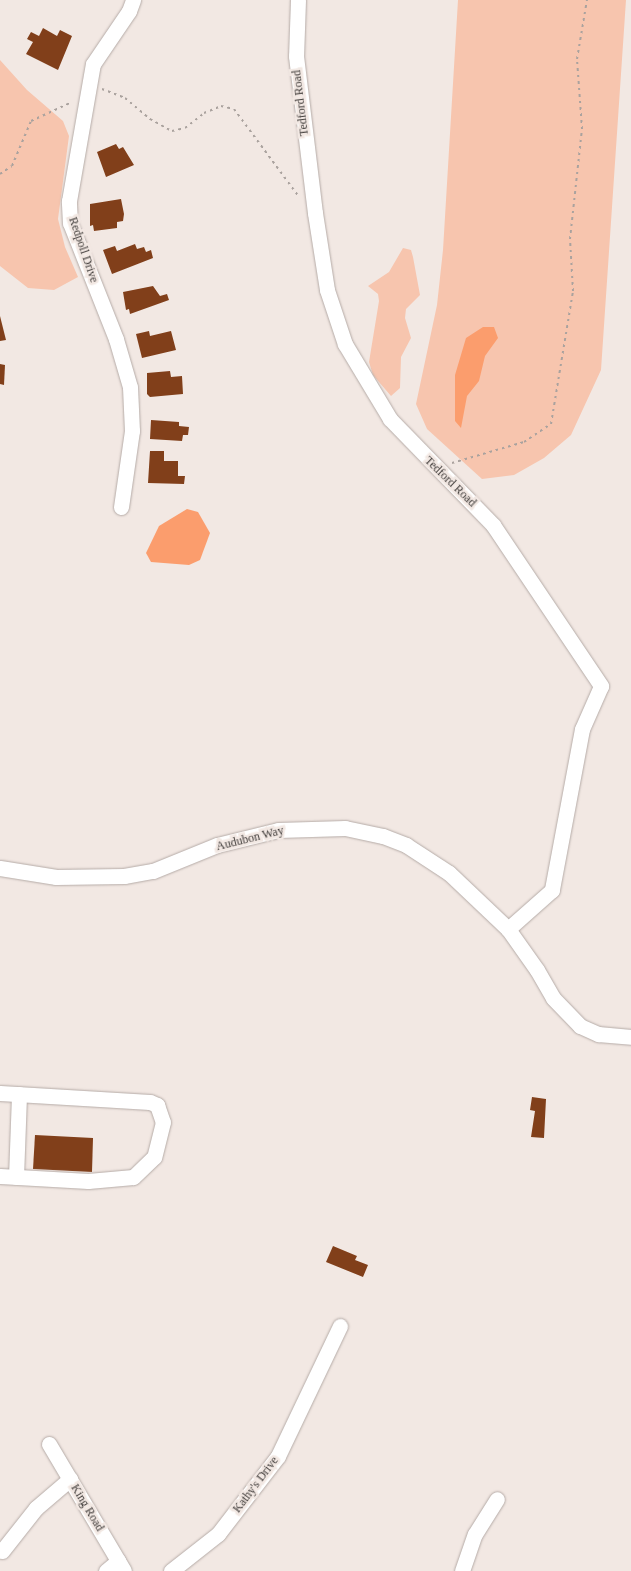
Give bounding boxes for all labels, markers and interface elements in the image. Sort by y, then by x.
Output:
street label: Tedford Road [290,69,312,137]
street label: Redpoll Drive [65,215,101,285]
street label: Tedford Road [421,454,479,510]
street label: Audubon Way [215,824,285,854]
street label: Kathy's Drive [230,1454,282,1516]
street label: King Road [67,1482,107,1534]

